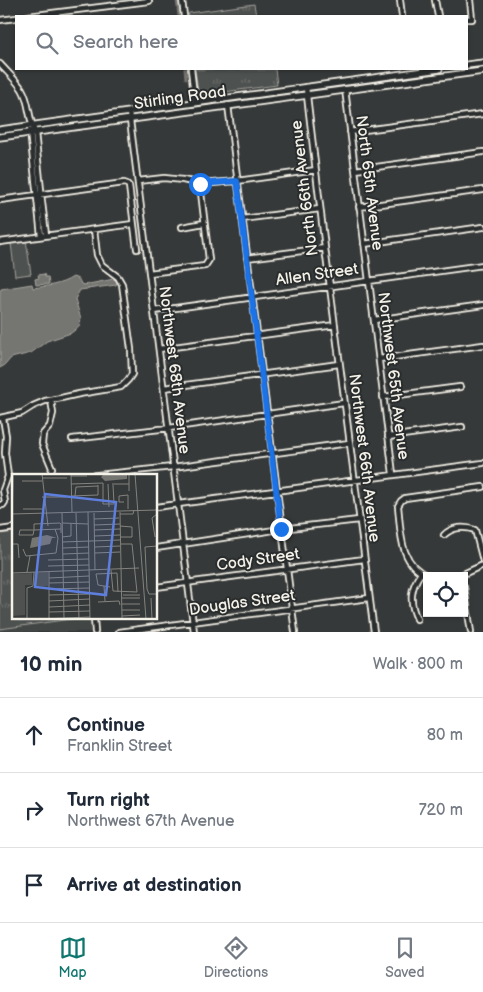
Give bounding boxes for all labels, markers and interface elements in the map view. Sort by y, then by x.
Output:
search box [15,15,468,70]
icon: search [33,29,61,57]
text: Search here [73,31,178,54]
street label: Stirling Road [133,82,227,114]
street label: North 65th Avenue [351,114,387,252]
street label: North 66th Avenue [287,119,323,257]
route start [189,173,212,196]
street label: Allen Street [274,260,360,290]
street label: Northwest 68th Avenue [154,285,194,455]
street label: Northwest 65th Avenue [373,291,413,461]
street label: Northwest 66th Avenue [344,373,384,544]
inset map [12,474,158,620]
route end [270,518,293,541]
street label: Cody Street [215,545,301,575]
map controls [423,572,468,617]
button: locate [423,572,468,617]
street label: Douglas Street [188,586,296,620]
text: 10 min [20,652,82,677]
text: Walk · 800 m [373,655,463,674]
text: Continue [67,714,145,737]
icon: ahead [20,721,48,749]
text: 80 m [427,726,463,745]
text: Franklin Street [67,737,172,756]
text: Turn right [67,789,150,812]
icon: right [20,796,48,824]
text: 720 m [419,801,463,820]
text: Northwest 67th Avenue [67,812,234,831]
icon: arrive [20,871,48,899]
text: Arrive at destination [67,874,242,897]
tab: Map [59,934,87,981]
tab: Directions [204,934,268,981]
tab: Saved [385,934,424,981]

